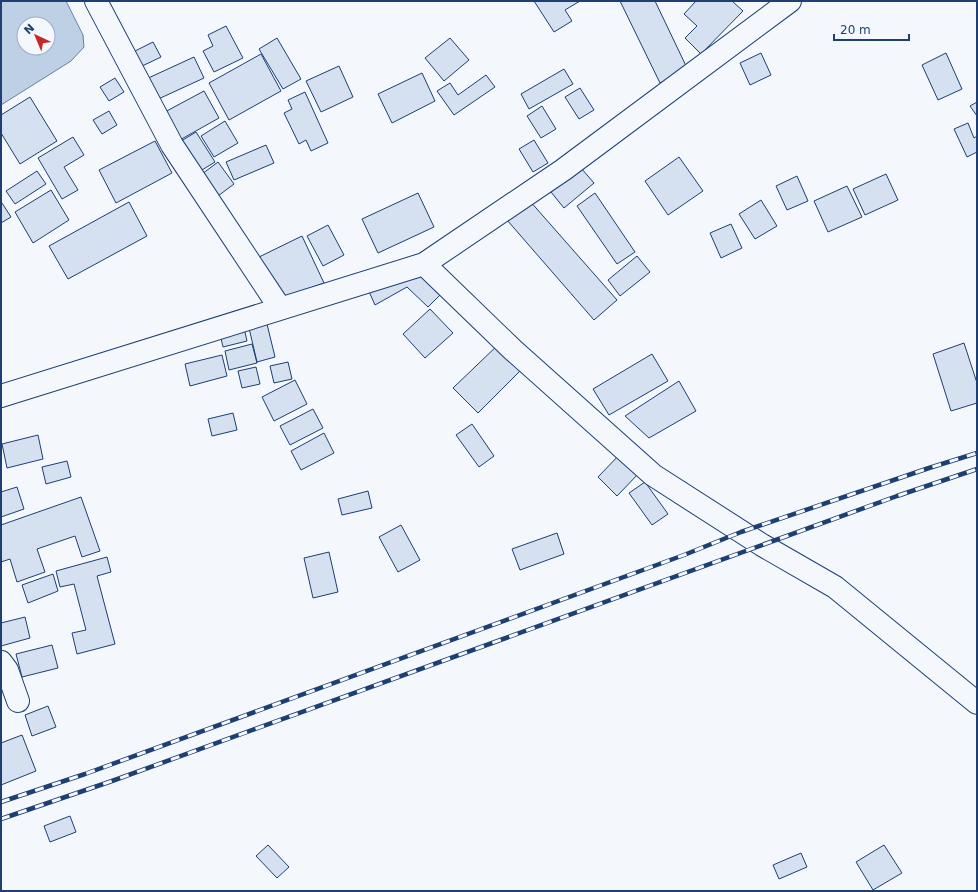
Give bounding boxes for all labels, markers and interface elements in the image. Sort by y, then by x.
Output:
north arrow [16,16,56,56]
scale bar [834,16,909,42]
text: N [22,21,37,37]
text: 20 m [840,23,871,37]

